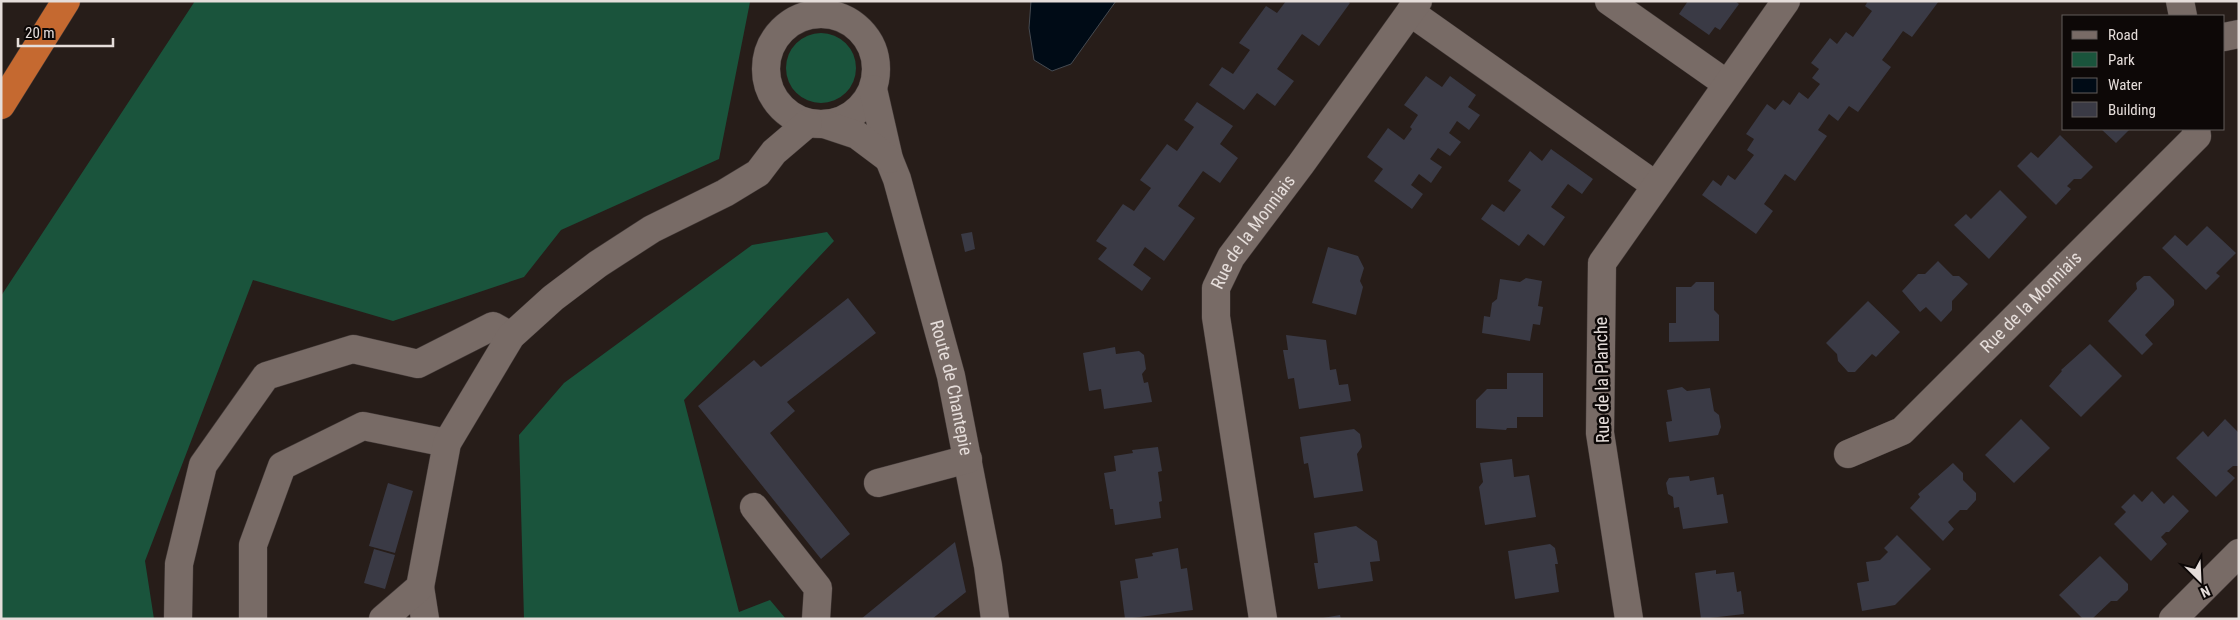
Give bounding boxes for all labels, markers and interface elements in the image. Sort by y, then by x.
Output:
scale bar [18,15,112,47]
legend [2062,15,2225,130]
text: 20 m [25,24,55,42]
text: Road [2108,26,2138,44]
text: Park [2108,51,2135,69]
text: Water [2108,76,2143,94]
text: Building [2108,101,2156,119]
street label: Rue de la Monniais [1206,170,1299,292]
street label: Rue de la Monniais [1976,247,2086,357]
street label: Route de Chantepie [926,317,977,457]
street label: Rue de la Planche [1590,317,1613,443]
north arrow [2175,555,2225,605]
text: N [2198,583,2212,601]

